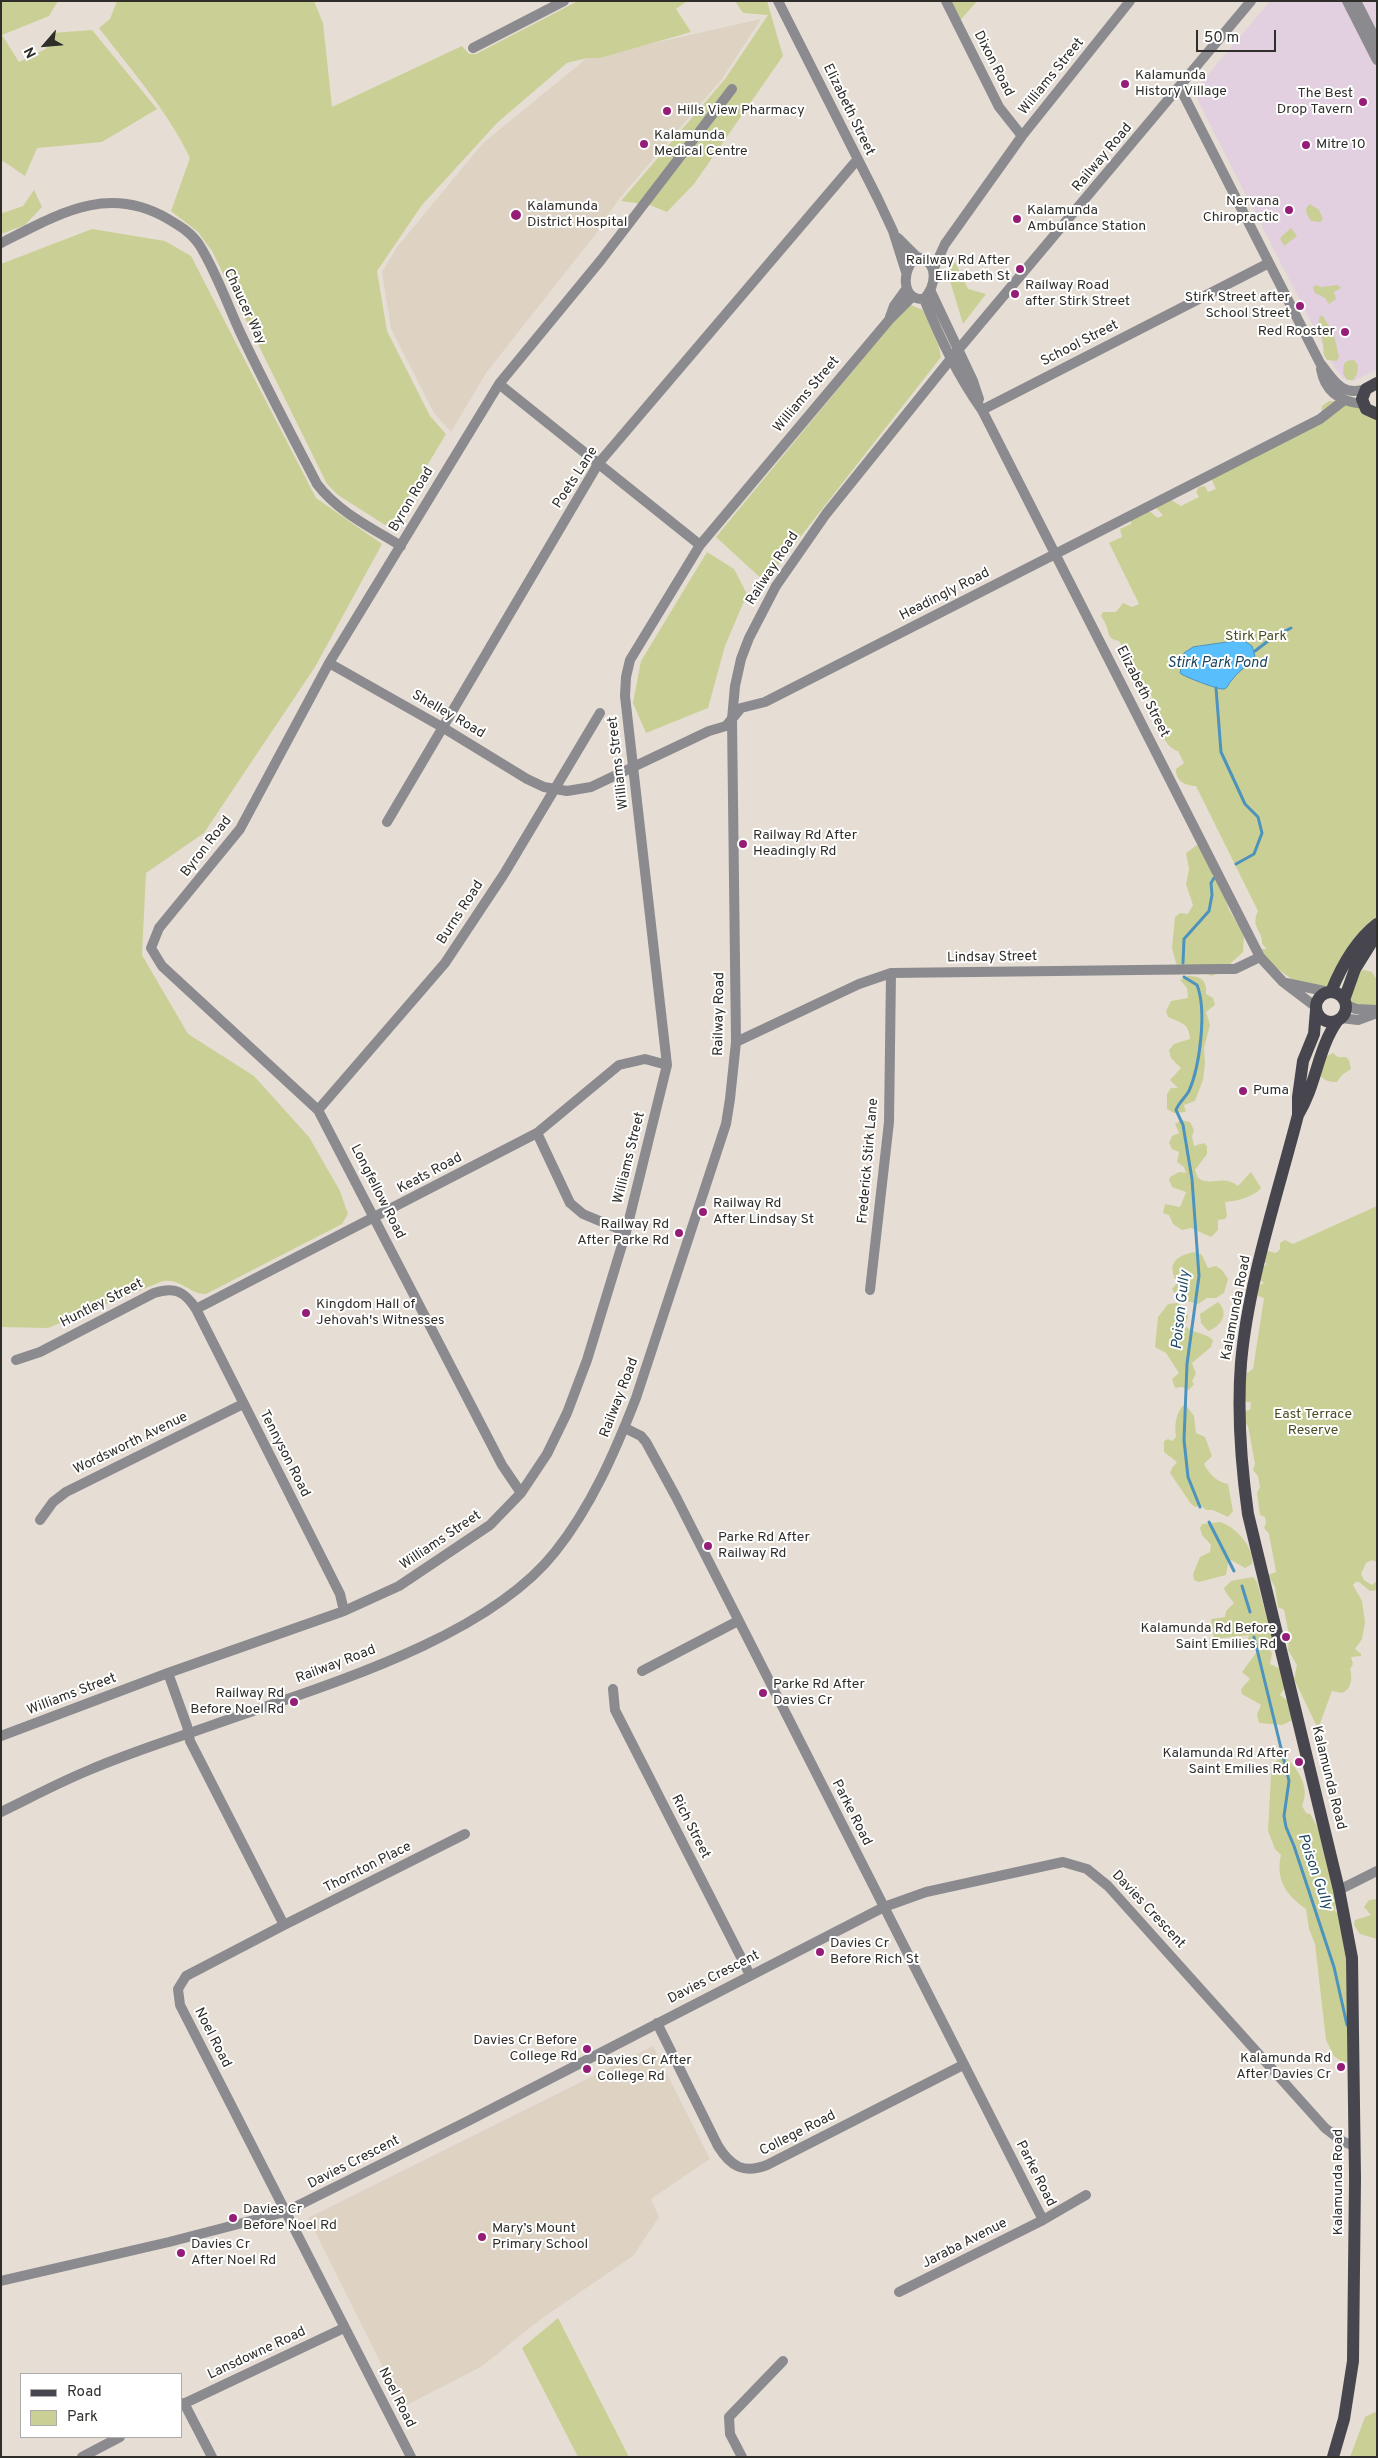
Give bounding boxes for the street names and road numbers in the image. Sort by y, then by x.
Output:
street label: Dixon Road [969,28,1017,100]
street label: Williams Street [1016,35,1088,119]
street label: Elizabeth Street [818,61,878,159]
street label: Railway Road [1070,120,1136,196]
street label: Chaucer Way [219,266,269,348]
street label: School Street [1039,317,1121,371]
street label: Williams Street [770,354,844,436]
street label: Poets Lane [550,444,602,512]
street label: Byron Road [386,464,438,536]
street label: Railway Road [743,529,803,609]
street label: Headingly Road [897,565,993,625]
street label: Elizabeth Street [1112,644,1172,740]
street label: Shelley Road [408,687,488,743]
street label: Williams Street [605,715,633,811]
street label: Byron Road [178,813,236,881]
street label: Burns Road [434,878,488,948]
street label: Lindsay Street [947,949,1037,967]
street label: Railway Road [711,972,729,1056]
street label: Frederick Stirk Lane [855,1098,883,1224]
street label: Williams Street [610,1110,650,1206]
street label: Longfellow Road [346,1142,408,1242]
street label: Keats Road [395,1150,465,1198]
street label: Kalamunda Road [1219,1254,1255,1362]
street label: Huntley Street [58,1276,146,1332]
street label: Railway Road [597,1356,643,1440]
street label: Tennyson Road [255,1408,313,1500]
street label: Wordsworth Avenue [71,1409,191,1479]
street label: Williams Street [397,1508,485,1574]
street label: Railway Road [294,1642,378,1688]
street label: Williams Street [25,1670,119,1720]
street label: Kalamunda Road [1307,1724,1349,1832]
street label: Parke Road [827,1777,875,1849]
street label: Rich Street [667,1792,713,1862]
street label: Thornton Place [322,1839,414,1897]
street label: Davies Crescent [1108,1868,1188,1952]
street label: Davies Crescent [665,1948,763,2008]
street label: Noel Road [190,2005,234,2071]
street label: College Road [757,2108,839,2160]
street label: Kalamunda Road [1331,2129,1347,2235]
street label: Davies Crescent [305,2133,403,2193]
street label: Parke Road [1011,2138,1059,2210]
street label: Jaraba Avenue [920,2215,1010,2273]
street label: Lansdowne Road [205,2324,309,2384]
street label: Noel Road [374,2365,418,2431]

